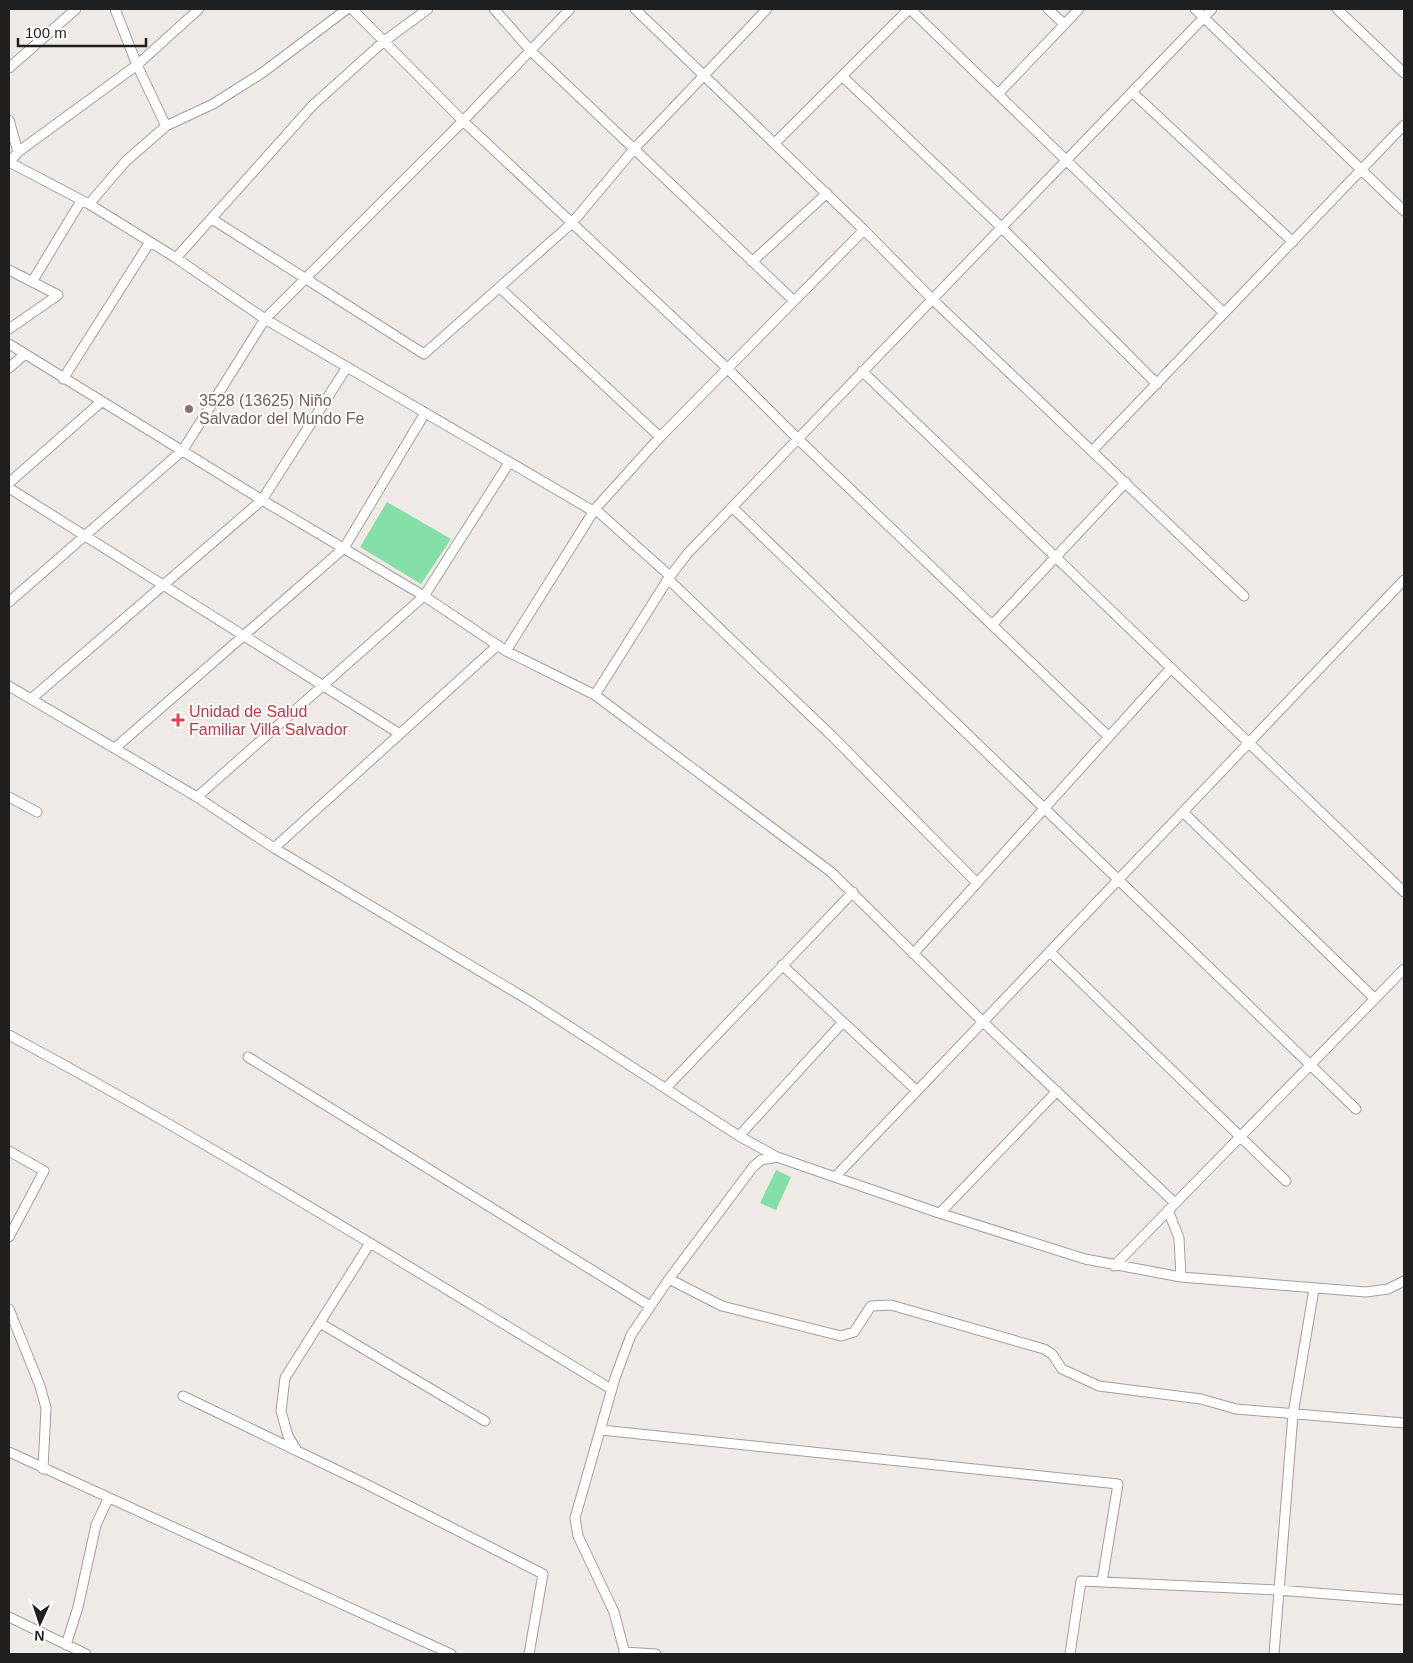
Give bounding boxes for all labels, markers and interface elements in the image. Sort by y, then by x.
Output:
scale bar [18,15,145,47]
text: 100 m [25,24,67,41]
place label: 3528 (13625) Niño Salvador del Mundo Fe [199,392,365,427]
marker: 3528 (13625) Niño Salvador del Mundo Fe [183,403,195,415]
place label: Unidad de Salud Familiar Villa Salvador [189,703,349,738]
marker: Unidad de Salud Familiar Villa Salvador [171,713,185,727]
north arrow [15,1598,65,1648]
text: N [34,1628,45,1644]

